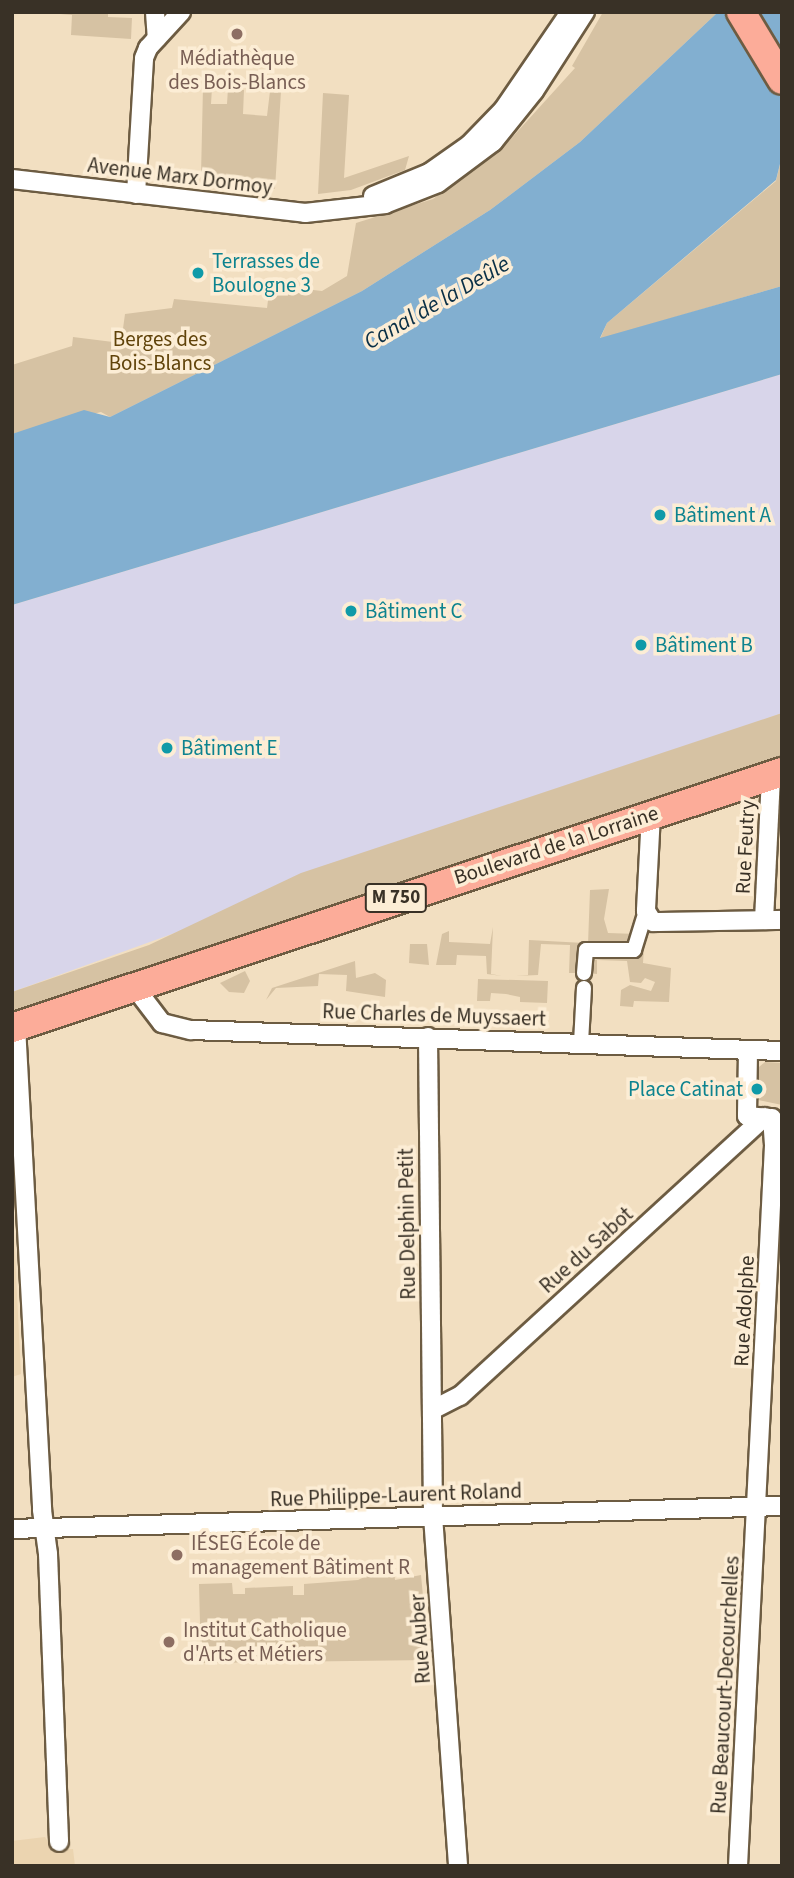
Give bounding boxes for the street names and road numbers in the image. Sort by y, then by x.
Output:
street label: Avenue Marx Dormoy [86,152,274,200]
street label: Rue Feutry [730,799,760,895]
street label: Boulevard de la Lorraine [451,800,661,890]
road number: M 750 [364,882,428,914]
street label: Rue Charles de Muyssaert [322,999,546,1031]
street label: Rue Delphin Petit [393,1148,421,1300]
street label: Rue du Sabot [534,1202,638,1298]
street label: Rue Adolphe [729,1255,759,1367]
street label: Rue Philippe-Laurent Roland [270,1478,522,1512]
street label: Rue Beaucourt-Decourchelles [706,1555,744,1815]
street label: Rue Auber [404,1593,436,1685]

